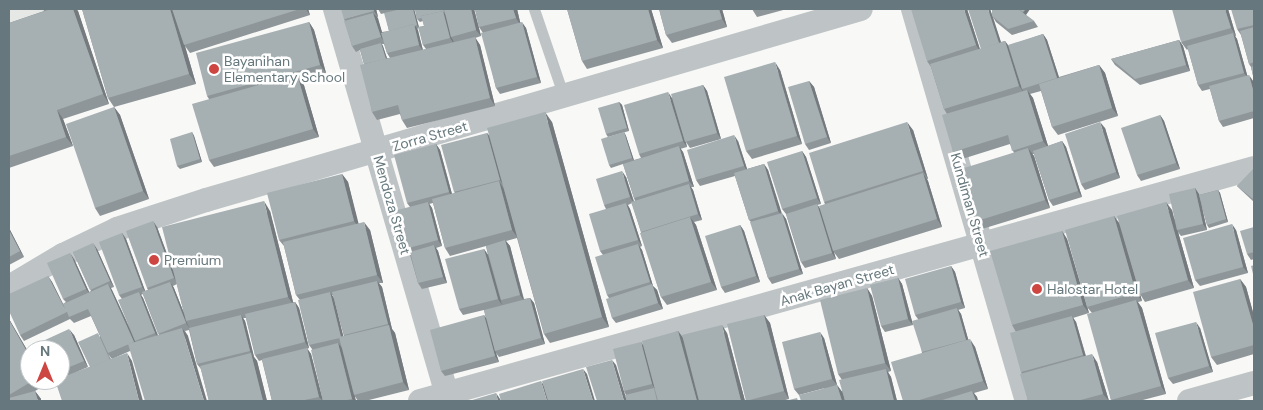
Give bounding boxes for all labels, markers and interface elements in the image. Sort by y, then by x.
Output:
place label: Bayanihan Elementary School [224,53,345,85]
marker: Bayanihan Elementary School [208,63,220,75]
street label: Zorra Street [391,117,469,155]
street label: Kundiman Street [947,151,993,259]
street label: Mendoza Street [370,154,414,256]
place label: Premium [164,252,221,268]
marker: Premium [148,254,160,266]
street label: Anak Bayan Street [778,261,896,309]
place label: Halostar Hotel [1047,281,1138,297]
marker: Halostar Hotel [1031,283,1043,295]
north arrow [20,340,70,390]
text: N [40,342,50,360]

